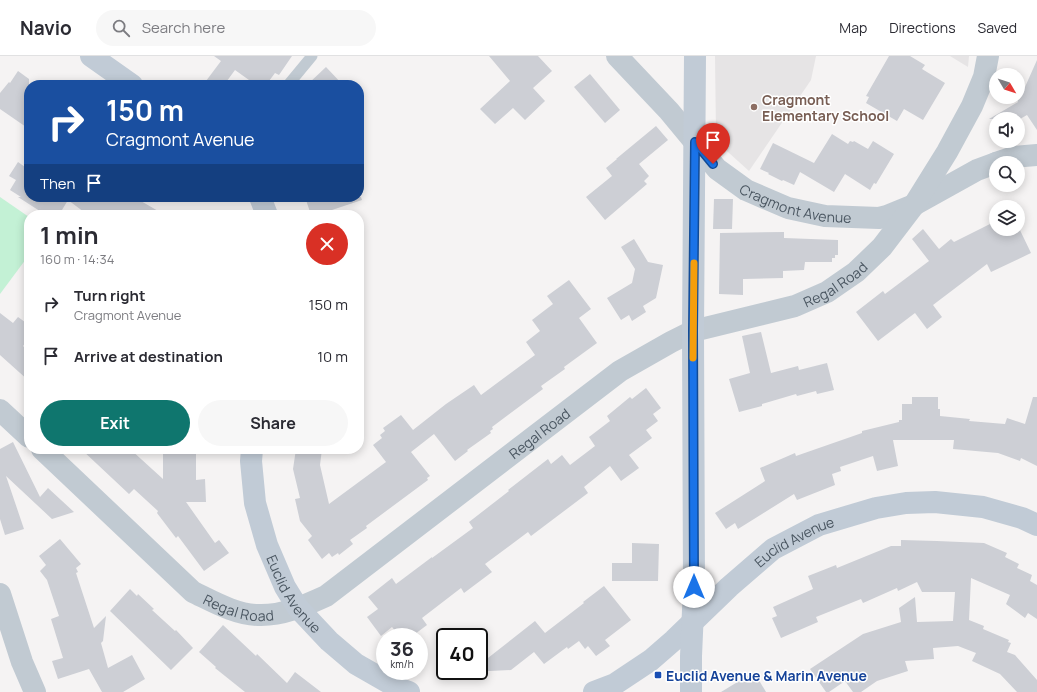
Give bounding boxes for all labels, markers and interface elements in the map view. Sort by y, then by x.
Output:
search box [96,10,376,46]
text: Navio [20,15,72,41]
icon: search [110,17,132,39]
text: Search here [142,17,225,38]
text: Map [839,18,867,37]
text: Directions [889,18,956,37]
text: Saved [978,18,1017,37]
north arrow [989,68,1025,104]
map controls [989,68,1025,236]
place label: Cragmont Elementary School [762,90,889,125]
text: 150 m [106,91,184,129]
icon: right [40,96,92,148]
marker: Cragmont Elementary School [749,102,759,112]
button: sound [989,112,1025,148]
pin [696,123,730,164]
text: Cragmont Avenue [106,127,255,151]
icon: arrive [702,129,724,151]
button: search [989,156,1025,192]
icon: arrive [83,172,105,194]
text: Then [40,173,75,194]
street label: Cragmont Avenue [736,179,852,226]
button: layers [989,200,1025,236]
text: 1 min [40,218,99,251]
button: close [306,223,348,265]
text: 160 m · 14:34 [40,250,114,268]
street label: Regal Road [800,257,871,311]
text: Turn right [74,285,145,306]
icon: right [40,293,62,315]
text: 150 m [309,294,348,315]
text: Cragmont Avenue [74,306,181,324]
icon: arrive [40,345,62,367]
text: Arrive at destination [74,346,223,367]
text: 10 m [317,346,348,367]
button: Exit [40,400,190,446]
button: Share [198,400,348,446]
street label: Regal Road [505,403,574,463]
street label: Euclid Avenue [750,512,836,571]
street label: Euclid Avenue [263,552,326,637]
position arrow [673,566,715,608]
street label: Regal Road [200,589,275,625]
speed limit sign: 40 [436,628,488,680]
text: 36 [390,635,414,662]
text: km/h [390,657,414,671]
place label: Euclid Avenue & Marin Avenue [666,666,867,685]
marker: Euclid Avenue & Marin Avenue [653,670,663,680]

